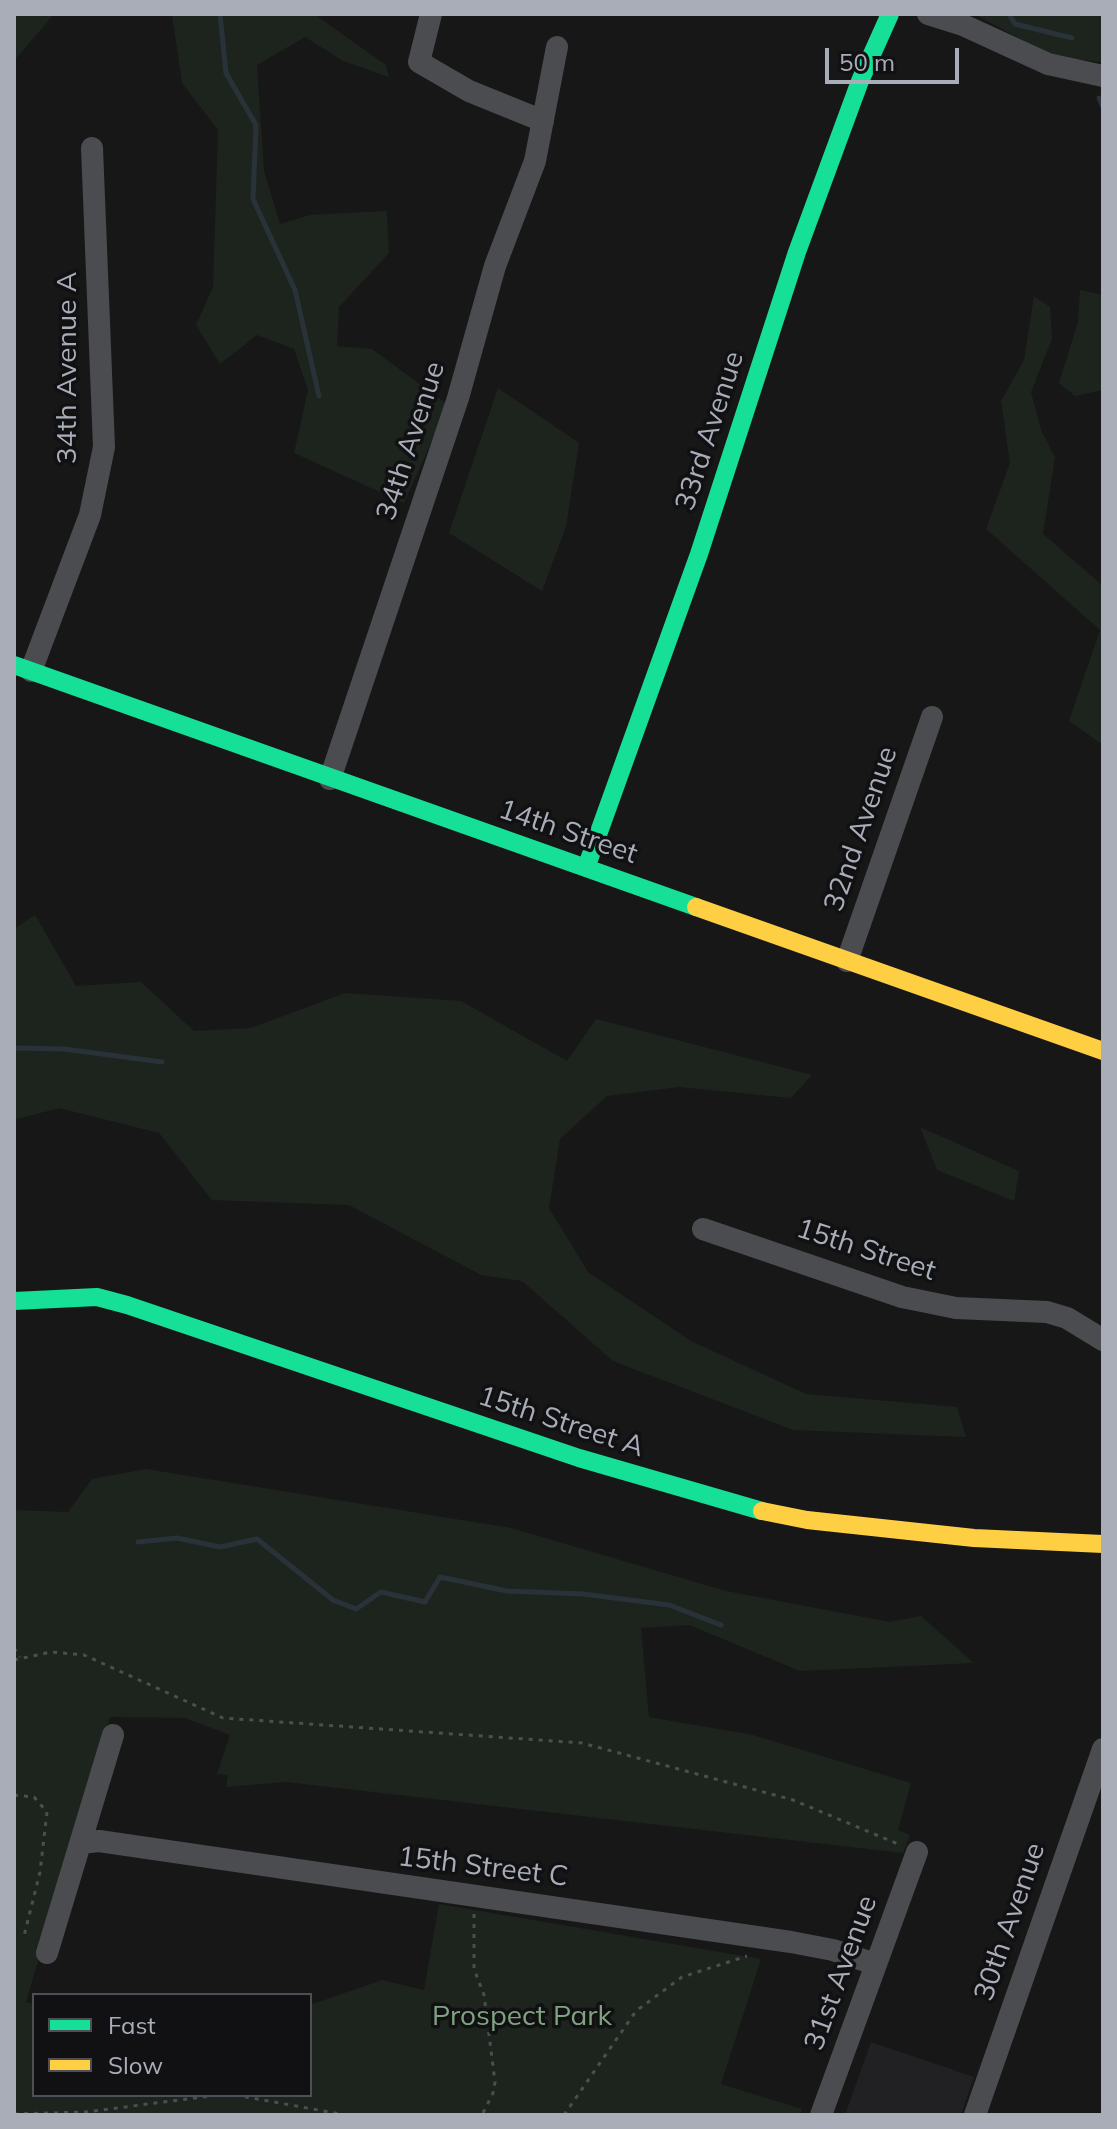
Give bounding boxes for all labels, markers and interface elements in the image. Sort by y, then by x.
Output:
scale bar [829,32,963,82]
text: 50 m [839,47,895,77]
street label: 34th Avenue A [51,272,85,464]
street label: 33rd Avenue [668,347,752,515]
street label: 34th Avenue [370,358,452,524]
street label: 32nd Avenue [817,742,905,916]
street label: 14th Street [494,793,642,871]
street label: 15th Street [792,1212,940,1288]
street label: 15th Street A [474,1379,648,1465]
street label: 30th Avenue [967,1839,1053,2005]
street label: 15th Street C [396,1840,570,1894]
street label: 31st Avenue [798,1891,884,2055]
legend [32,1993,312,2097]
park label: Prospect Park [432,2000,612,2034]
text: Fast [108,2010,156,2040]
text: Slow [108,2050,163,2080]

